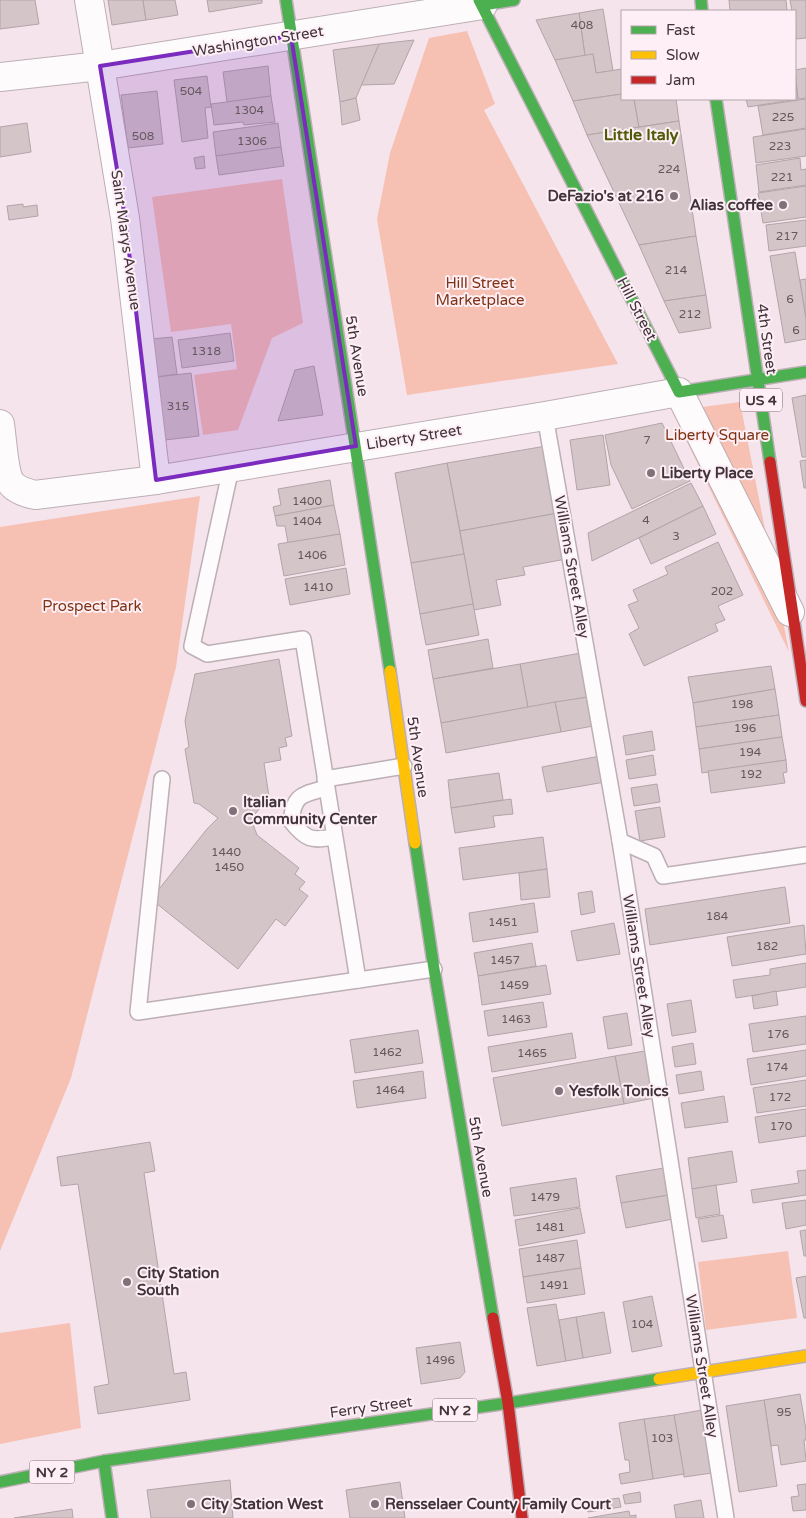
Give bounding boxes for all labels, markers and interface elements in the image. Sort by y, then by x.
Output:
legend [621,10,796,100]
house number: 408 [571,18,593,32]
text: Fast [666,21,696,39]
street label: Washington Street [191,22,325,60]
text: Slow [666,46,700,64]
text: Jam [666,71,695,89]
house number: 504 [180,84,203,98]
house number: 1304 [234,103,265,117]
house number: 225 [772,110,794,124]
district label: Little Italy [604,125,679,145]
house number: 508 [132,129,154,143]
house number: 1306 [237,134,267,148]
house number: 223 [769,139,791,153]
house number: 224 [658,162,681,176]
street label: Saint Marys Avenue [107,169,145,311]
house number: 221 [771,170,793,184]
place label: DeFazio's at 216 [548,187,664,205]
marker: DeFazio's at 216 [668,190,680,202]
place label: Alias coffee [690,196,773,214]
marker: Alias coffee [777,199,789,211]
house number: 217 [776,229,798,243]
house number: 214 [665,263,688,277]
park label: Hill Street Marketplace [436,274,524,309]
street label: Hill Street [613,274,661,344]
house number: 6 [786,292,794,306]
street label: 4th Street [753,303,781,376]
house number: 212 [679,307,701,321]
street label: 5th Avenue [342,314,372,398]
house number: 6 [792,323,800,337]
house number: 1318 [191,344,221,358]
road number: US 4 [740,388,782,412]
house number: 315 [167,399,189,413]
street label: Liberty Street [365,421,463,453]
park label: Liberty Square [665,426,769,444]
house number: 7 [643,433,651,447]
place label: Liberty Place [661,464,754,483]
marker: Liberty Place [645,467,657,479]
house number: 1400 [292,494,323,508]
street label: Williams Street Alley [551,494,593,640]
house number: 4 [642,513,650,527]
house number: 1404 [292,514,323,528]
house number: 3 [672,529,680,543]
house number: 1406 [297,548,327,562]
house number: 1410 [303,580,334,594]
house number: 202 [711,584,733,598]
park label: Prospect Park [42,597,142,615]
house number: 198 [731,697,753,711]
street label: 5th Avenue [403,715,433,799]
house number: 196 [734,721,756,735]
house number: 194 [739,745,762,759]
house number: 192 [740,767,762,781]
place label: Italian Community Center [243,793,377,829]
marker: Italian Community Center [227,805,239,817]
house number: 1440 [211,845,242,859]
house number: 1450 [214,860,245,874]
street label: Williams Street Alley [619,893,659,1039]
house number: 184 [706,909,729,923]
house number: 1451 [488,915,518,929]
house number: 182 [756,939,778,953]
house number: 1457 [490,953,520,967]
house number: 1459 [499,978,529,992]
house number: 1463 [501,1012,531,1026]
house number: 176 [767,1027,789,1041]
house number: 1462 [372,1045,402,1059]
house number: 1465 [517,1046,547,1060]
house number: 174 [766,1060,789,1074]
place label: Yesfolk Tonics [569,1082,669,1100]
house number: 1464 [375,1083,406,1097]
marker: Yesfolk Tonics [553,1085,565,1097]
house number: 172 [769,1090,791,1104]
street label: 5th Avenue [465,1115,497,1199]
house number: 170 [770,1119,793,1133]
house number: 1479 [530,1190,560,1204]
house number: 1481 [535,1220,565,1234]
house number: 1487 [535,1251,565,1265]
place label: City Station South [137,1264,219,1299]
marker: City Station South [121,1276,133,1288]
house number: 1491 [539,1278,569,1292]
street label: Williams Street Alley [682,1293,722,1439]
house number: 104 [631,1317,654,1331]
house number: 1496 [425,1353,455,1367]
street label: Ferry Street [328,1392,414,1422]
road number: NY 2 [432,1398,478,1422]
house number: 95 [776,1405,792,1419]
house number: 103 [651,1431,673,1445]
road number: NY 2 [30,1460,74,1484]
place label: City Station West [201,1495,323,1514]
place label: Rensselaer County Family Court [385,1495,611,1514]
marker: City Station West [185,1498,197,1510]
marker: Rensselaer County Family Court [369,1498,381,1510]

